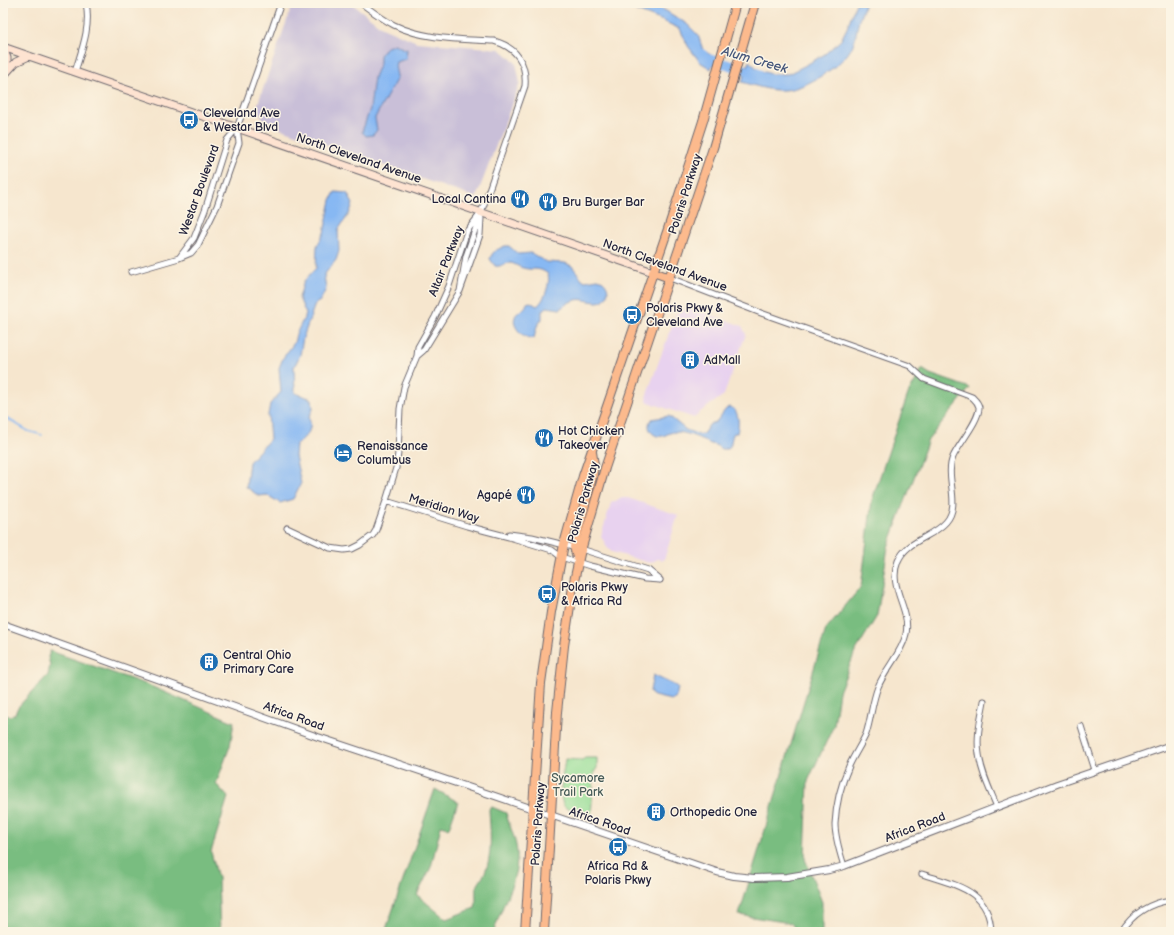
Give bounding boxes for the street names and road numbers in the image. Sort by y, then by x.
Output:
street label: North Cleveland Avenue [294,130,423,187]
street label: Westar Boulevard [176,143,223,238]
street label: Polaris Parkway [665,151,706,236]
street label: Altair Parkway [426,223,468,299]
street label: North Cleveland Avenue [601,236,729,295]
street label: Polaris Parkway [565,459,602,545]
street label: Meridian Way [407,491,482,527]
street label: Africa Road [261,699,326,734]
street label: Polaris Parkway [528,781,549,866]
street label: Africa Road [567,804,632,839]
street label: Africa Road [883,809,948,846]

